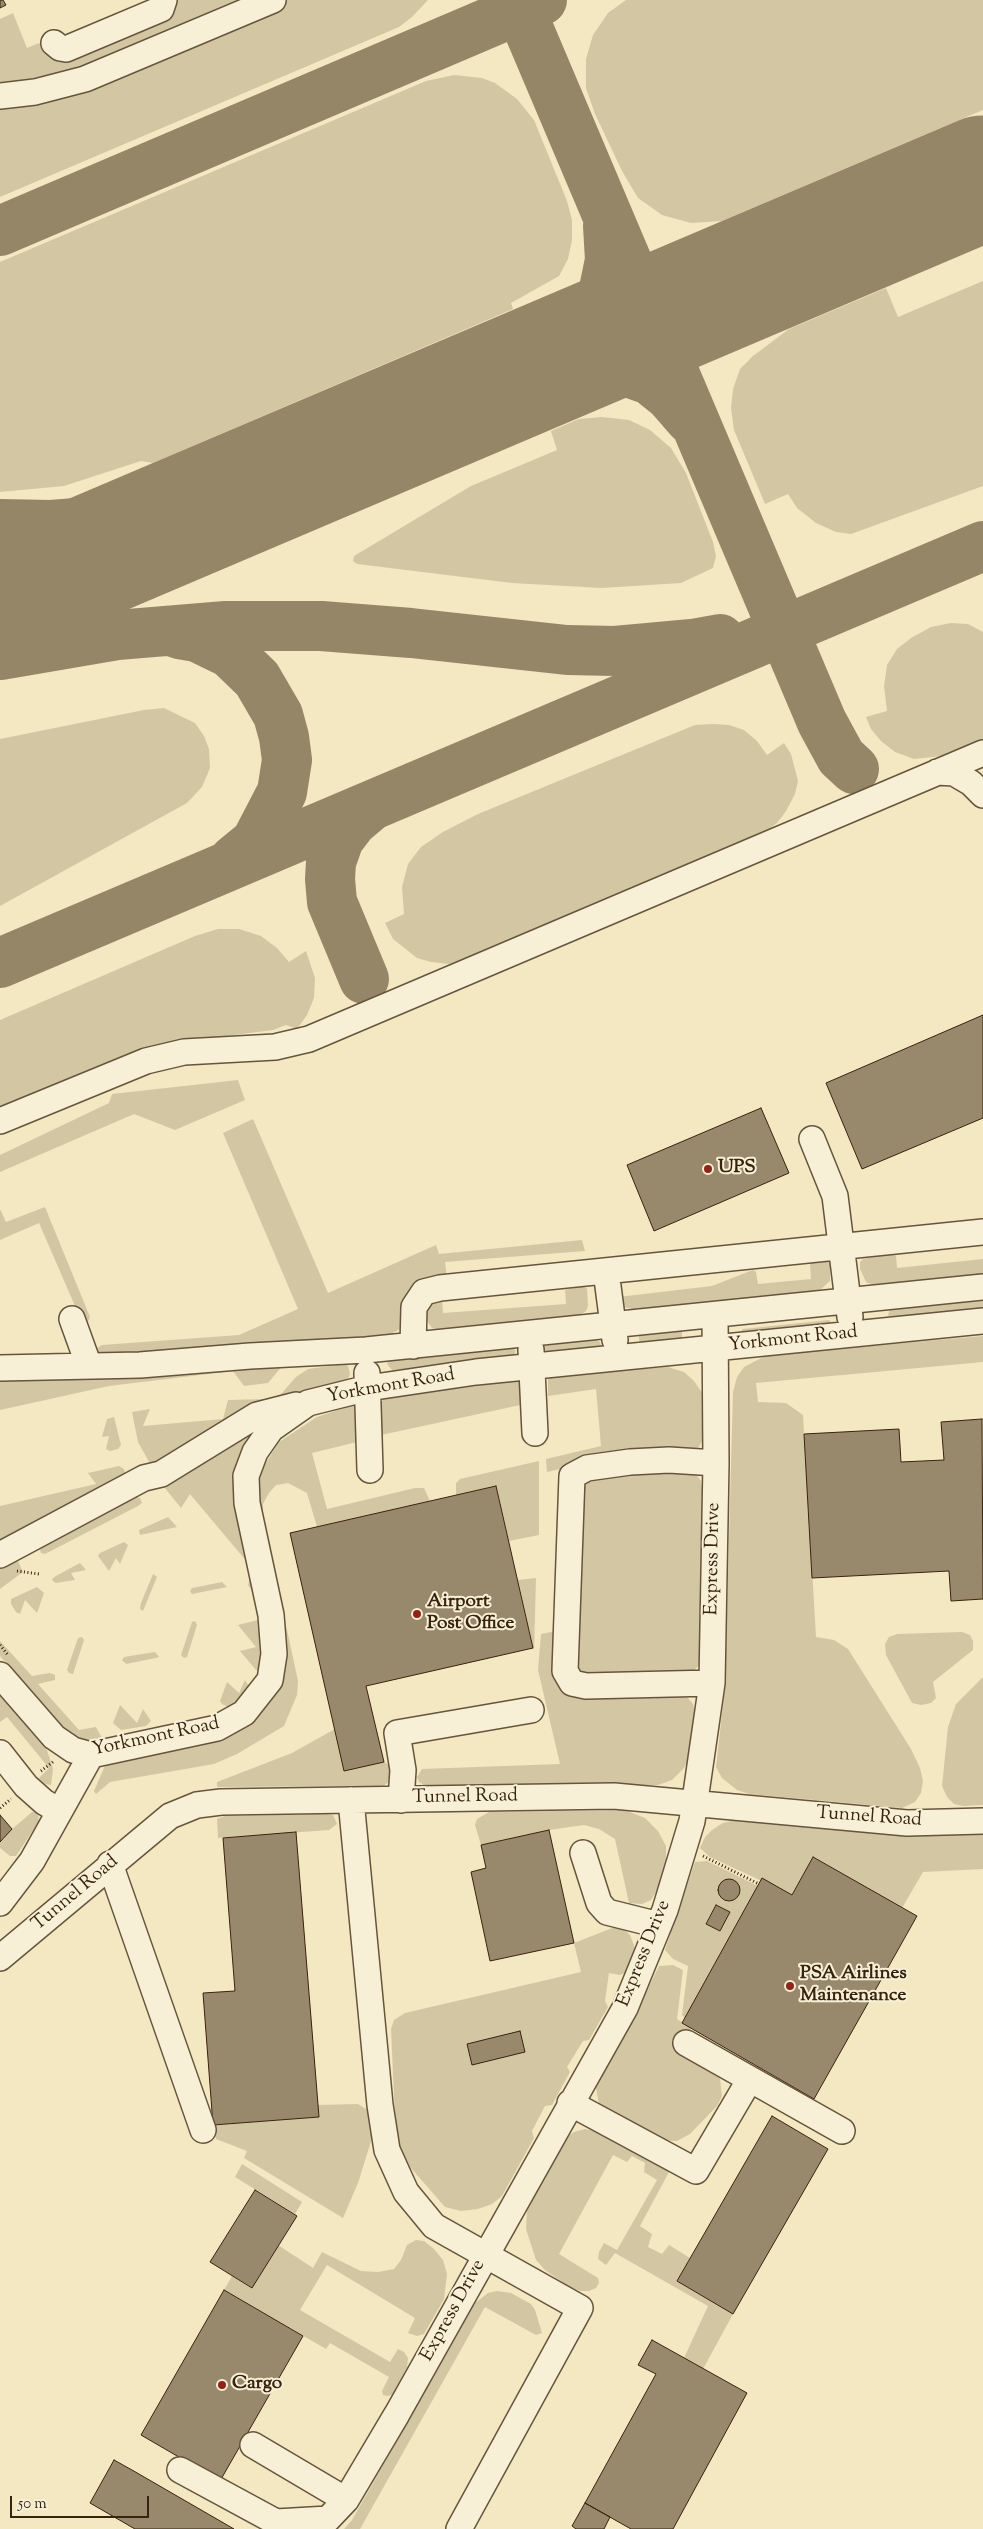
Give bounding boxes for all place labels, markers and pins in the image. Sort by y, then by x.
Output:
place label: UPS [718,1158,756,1180]
marker: UPS [702,1163,714,1175]
place label: Airport Post Office [427,1592,514,1636]
marker: Airport Post Office [411,1608,423,1620]
place label: PSA Airlines Maintenance [800,1964,907,2008]
marker: PSA Airlines Maintenance [784,1980,796,1992]
place label: Cargo [232,2374,282,2396]
marker: Cargo [216,2379,228,2391]

